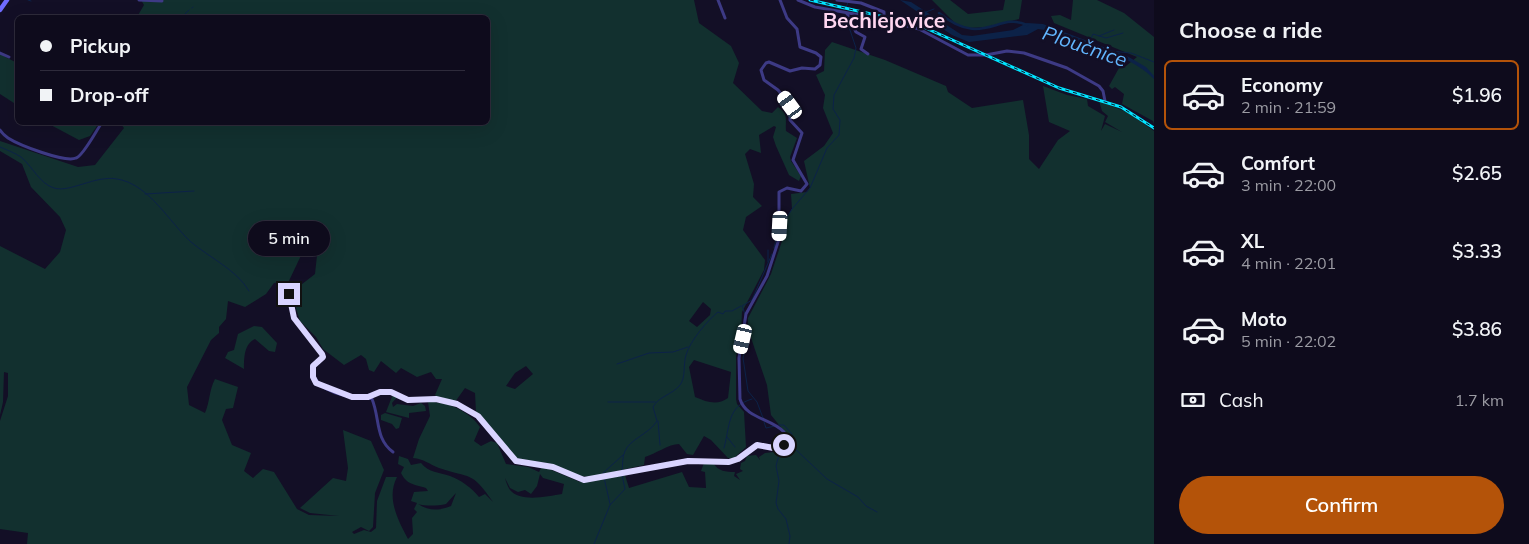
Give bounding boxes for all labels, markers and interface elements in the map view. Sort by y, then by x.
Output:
district label: Bechlejovice [823,7,945,33]
text: Choose a ride [1179,16,1322,44]
water label: Ploučnice [1039,20,1131,72]
text: Pickup [70,34,131,58]
icon: car [1181,73,1226,118]
text: Economy [1241,73,1323,97]
text: Drop-off [70,83,148,107]
text: $1.96 [1452,83,1502,107]
car [775,88,804,122]
text: 2 min · 21:59 [1241,97,1336,117]
icon: car [1181,151,1226,196]
text: Comfort [1241,151,1315,175]
text: $2.65 [1452,161,1502,185]
text: 3 min · 22:00 [1241,175,1336,195]
car [771,211,788,241]
callout: 5 min [248,222,330,256]
text: 5 min [268,228,310,248]
icon: car [1181,229,1226,274]
text: XL [1241,229,1264,253]
text: $3.33 [1452,239,1502,263]
text: 4 min · 22:01 [1241,253,1336,273]
route end [278,283,300,305]
icon: car [1181,307,1226,352]
text: Moto [1241,307,1287,331]
text: $3.86 [1452,317,1502,341]
car [732,323,753,355]
text: 5 min · 22:02 [1241,331,1336,351]
icon: cash [1179,386,1207,414]
text: Cash [1219,388,1264,412]
text: 1.7 km [1455,390,1504,410]
route start [773,434,795,456]
button: Confirm [1179,476,1504,534]

